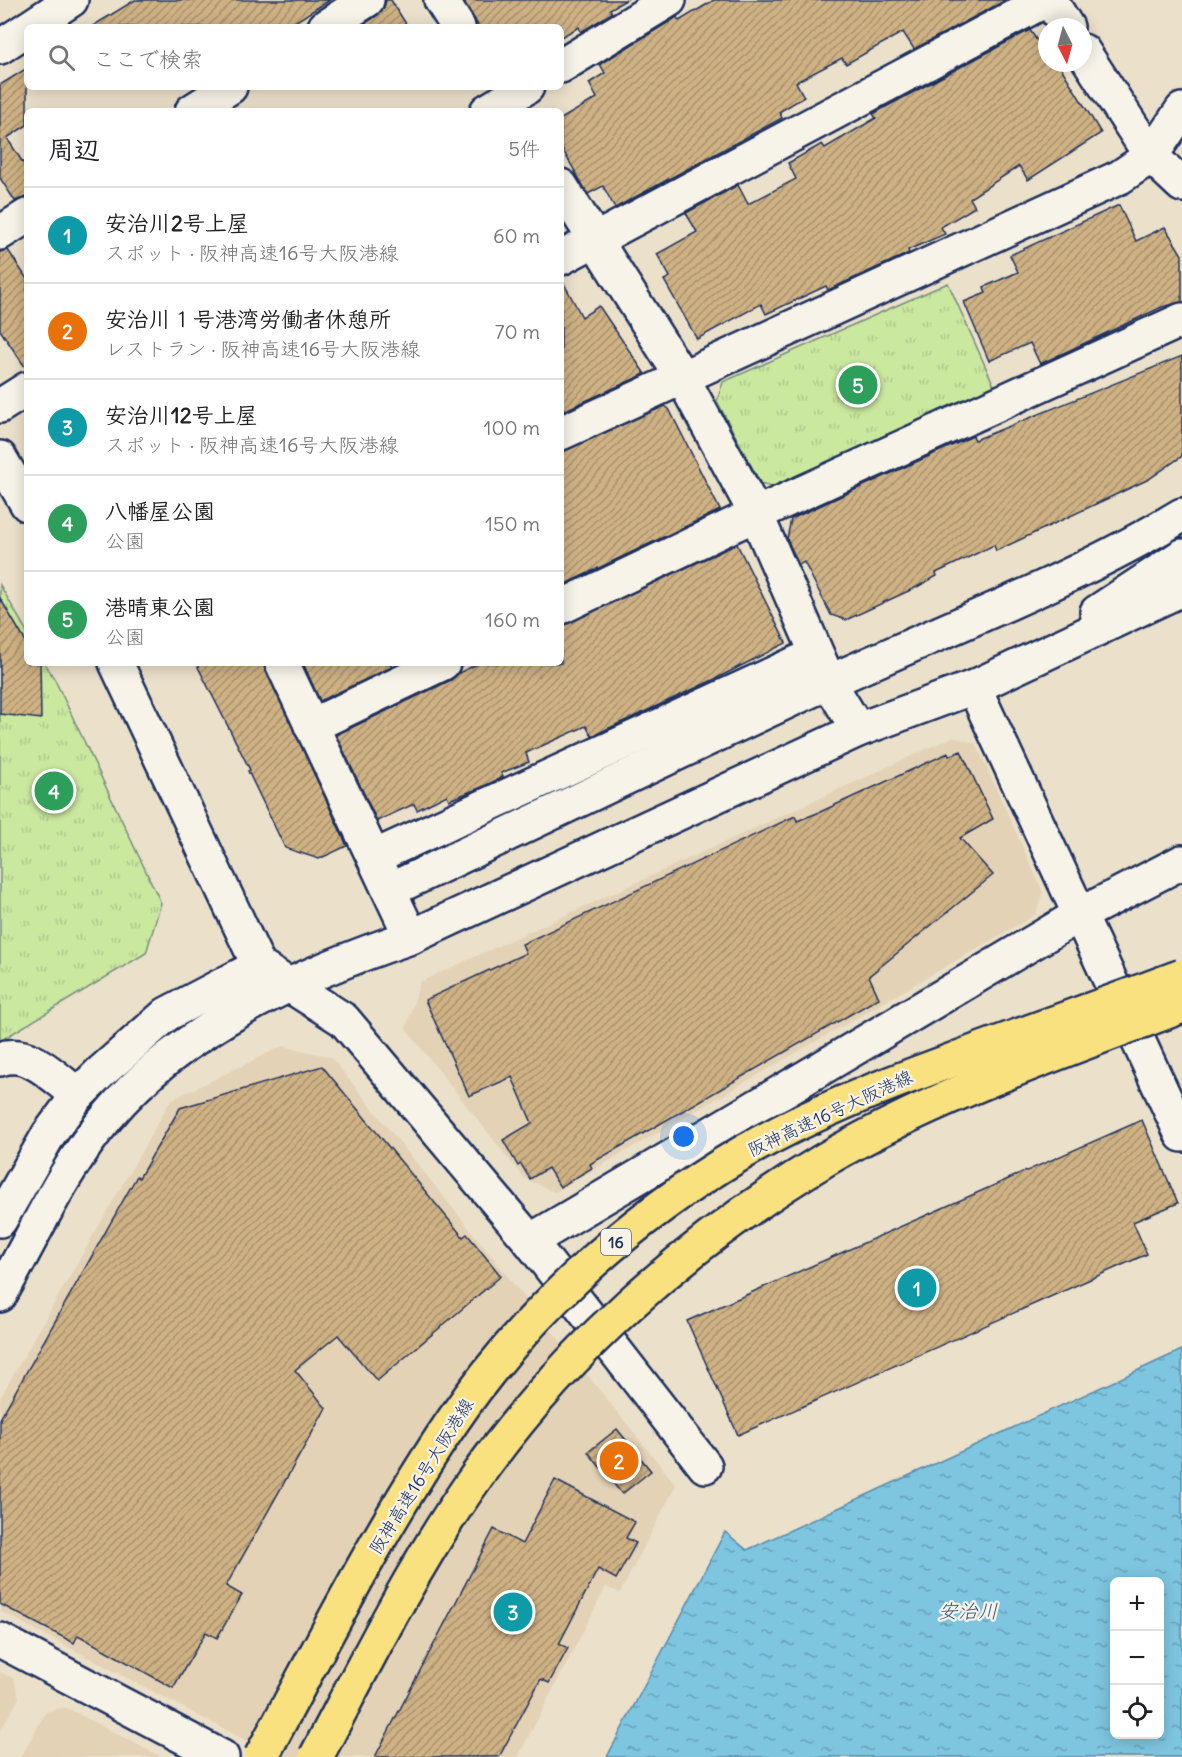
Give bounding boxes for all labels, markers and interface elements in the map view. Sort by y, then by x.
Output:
north arrow [1038,18,1092,72]
search box [24,24,564,90]
icon: search [45,41,78,74]
text: ここで検索 [93,45,203,73]
text: 周辺 [48,133,100,166]
text: 5件 [509,136,540,161]
text: 安治川2号上屋 [105,209,249,237]
text: 1 [64,223,71,248]
text: 60 m [493,223,540,248]
text: スポット · 阪神高速16号大阪港線 [105,240,398,265]
text: 安治川１号港湾労働者休憩所 [105,305,391,333]
text: 2 [62,319,73,344]
text: 70 m [495,319,540,344]
text: レストラン · 阪神高速16号大阪港線 [105,336,420,361]
pin: 5 [838,362,878,408]
text: 安治川12号上屋 [105,401,258,429]
text: 3 [62,415,73,440]
text: 100 m [483,415,540,440]
text: スポット · 阪神高速16号大阪港線 [105,432,398,457]
text: 八幡屋公園 [105,497,215,525]
text: 4 [62,511,73,536]
text: 150 m [485,511,540,536]
text: 公園 [105,528,145,553]
text: 港晴東公園 [105,593,215,621]
text: 5 [62,607,73,632]
text: 160 m [485,607,540,632]
text: 公園 [105,624,145,649]
pin: 4 [34,768,74,814]
street label: 阪神高速16号大阪港線 [744,1065,916,1161]
your location [669,1122,698,1151]
road number: 16 [601,1229,631,1255]
pin: 1 [898,1266,936,1310]
street label: 阪神高速16号大阪港線 [364,1394,478,1558]
pin: 2 [600,1438,638,1484]
map controls [1110,1577,1164,1739]
button: + [1110,1577,1164,1631]
pin: 3 [494,1590,532,1634]
water label: 安治川 [938,1598,998,1623]
button: − [1110,1631,1164,1685]
button: locate [1110,1685,1164,1739]

